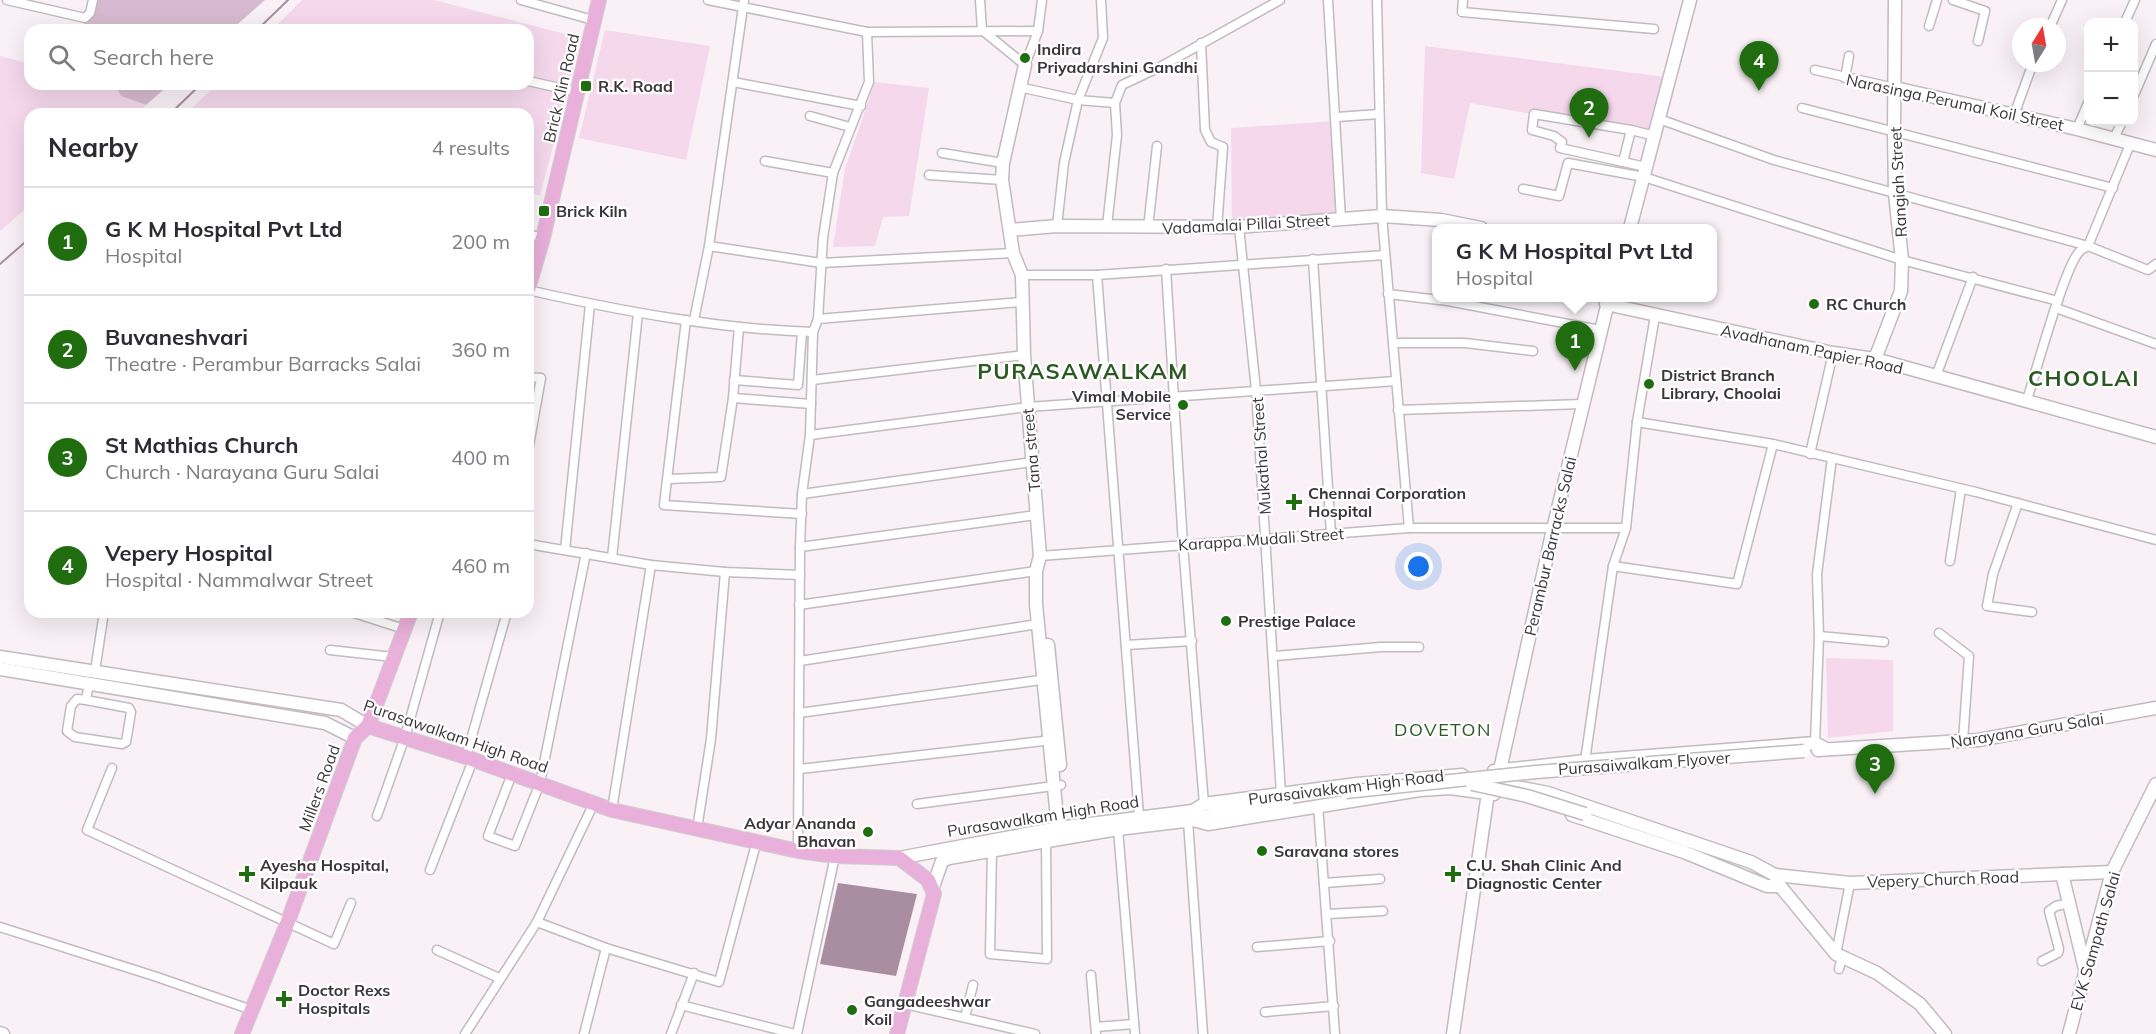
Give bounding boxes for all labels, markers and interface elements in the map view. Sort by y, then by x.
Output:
north arrow [2012,18,2066,72]
map controls [2084,18,2138,126]
button: + [2084,18,2138,72]
search box [24,24,534,90]
street label: Brick Klin Road [539,31,583,145]
place label: Indira Priyadarshini Gandhi [1037,39,1198,77]
icon: search [45,41,78,74]
pin: 4 [1740,42,1778,91]
text: Search here [93,43,214,71]
marker: Indira Priyadarshini Gandhi [1018,51,1032,65]
street label: Narasinga Perumal Koil Street [1844,69,2066,135]
button: − [2084,72,2138,126]
place label: R.K. Road [598,76,673,96]
marker: R.K. Road [579,79,593,93]
pin: 2 [1570,88,1608,138]
street label: Rangiah Street [1885,126,1911,238]
text: Nearby [48,131,138,164]
text: 4 results [432,135,510,160]
place label: Brick Kiln [556,201,627,221]
marker: Brick Kiln [537,204,551,218]
street label: Vadamalai Pillai Street [1162,210,1331,238]
text: G K M Hospital Pvt Ltd [105,215,342,243]
popup [1432,224,1717,302]
text: 1 [62,229,74,254]
text: 200 m [451,229,510,254]
text: G K M Hospital Pvt Ltd [1456,237,1693,265]
text: Hospital [105,243,182,268]
text: Hospital [1456,265,1533,290]
place label: RC Church [1826,294,1907,314]
marker: RC Church [1807,297,1821,311]
street label: Avadhanam Papier Road [1719,320,1905,378]
pin: 1 [1556,322,1594,371]
text: Buvaneshvari [105,323,248,351]
text: 2 [62,337,74,362]
text: 360 m [451,337,510,362]
text: Theatre · Perambur Barracks Salai [105,351,421,376]
district label: PURASAWALKAM [977,357,1189,385]
district label: CHOOLAI [2028,364,2140,392]
place label: District Branch Library, Choolai [1661,365,1781,403]
marker: District Branch Library, Choolai [1642,377,1656,391]
place label: Vimal Mobile Service [1071,386,1171,424]
street label: Mukathal Street [1247,396,1275,515]
marker: Vimal Mobile Service [1176,398,1190,412]
street label: Tana street [1017,407,1045,492]
text: St Mathias Church [105,431,299,459]
text: 3 [62,445,74,470]
text: 400 m [451,445,510,470]
street label: Perambur Barracks Salai [1520,454,1580,638]
text: Church · Narayana Guru Salai [105,459,379,484]
place label: Chennai Corporation Hospital [1308,483,1466,521]
marker: Chennai Corporation Hospital [1285,493,1303,511]
street label: Karappa Mudali Street [1177,523,1345,555]
text: Vepery Hospital [105,539,273,567]
your location [1404,552,1433,581]
text: 4 [62,553,74,578]
text: 460 m [451,553,510,578]
text: Hospital · Nammalwar Street [105,567,373,592]
place label: Prestige Palace [1238,611,1356,631]
marker: Prestige Palace [1219,614,1233,628]
street label: Purasawalkam High Road [361,695,551,777]
street label: Narayana Guru Salai [1949,708,2105,752]
district label: DOVETON [1394,718,1492,741]
street label: Millers Road [294,742,344,834]
pin: 3 [1856,744,1894,794]
street label: Purasaiwalkam Flyover [1557,747,1731,779]
street label: Purasaivakkam High Road [1247,765,1445,809]
street label: Purasawalkam High Road [946,791,1140,841]
place label: Adyar Ananda Bhavan [744,813,856,851]
marker: Adyar Ananda Bhavan [861,825,875,839]
place label: Saravana stores [1274,841,1399,861]
marker: Saravana stores [1255,844,1269,858]
place label: Ayesha Hospital, Kilpauk [260,855,389,893]
place label: C.U. Shah Clinic And Diagnostic Center [1466,855,1622,893]
marker: Ayesha Hospital, Kilpauk [238,865,256,883]
marker: C.U. Shah Clinic And Diagnostic Center [1444,865,1462,883]
street label: Vepery Church Road [1867,866,2019,892]
street label: EVK Sampath Salai [2066,869,2124,1013]
place label: Doctor Rexs Hospitals [298,980,390,1018]
marker: Doctor Rexs Hospitals [275,990,293,1008]
place label: Gangadeeshwar Koil [864,991,991,1029]
marker: Gangadeeshwar Koil [845,1003,859,1017]

